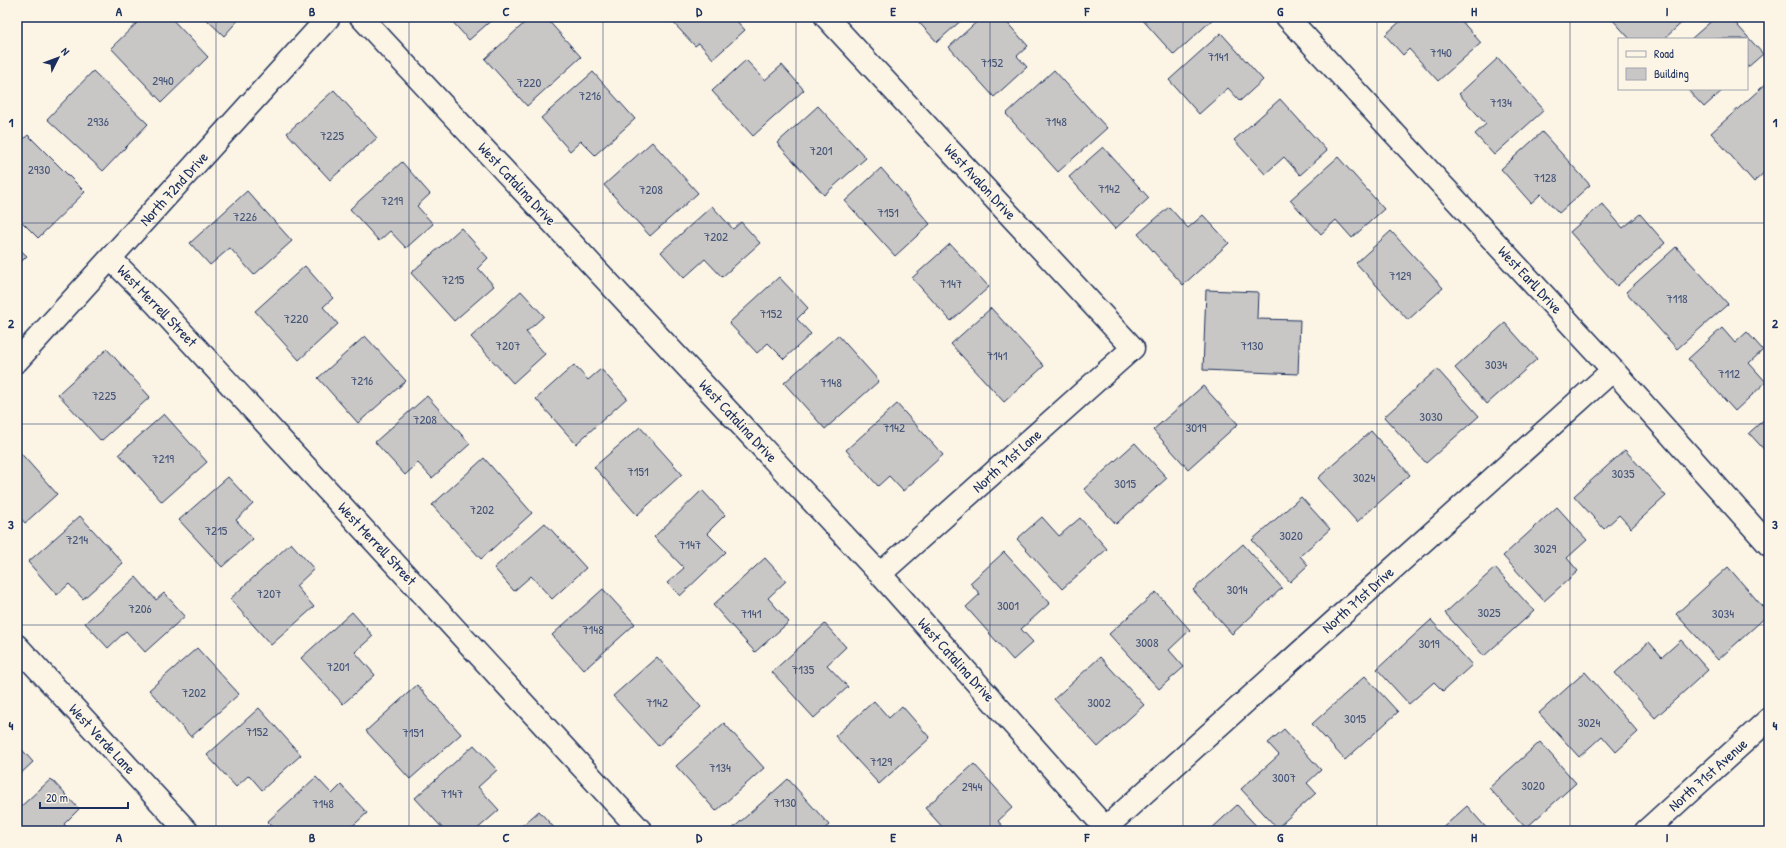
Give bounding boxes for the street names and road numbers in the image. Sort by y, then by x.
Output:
street label: West Catalina Drive [473,138,561,230]
street label: West Avalon Drive [940,139,1021,224]
street label: North 72nd Drive [135,147,213,230]
street label: West Earll Drive [1493,241,1567,318]
street label: West Merrell Street [113,260,203,352]
street label: West Catalina Drive [694,375,782,467]
street label: North 71st Lane [968,424,1046,497]
street label: West Merrell Street [333,497,422,591]
street label: North 71st Drive [1317,562,1398,638]
street label: West Catalina Drive [913,613,1000,706]
street label: West Verde Lane [64,699,140,778]
street label: North 71st Avenue [1663,733,1752,816]

